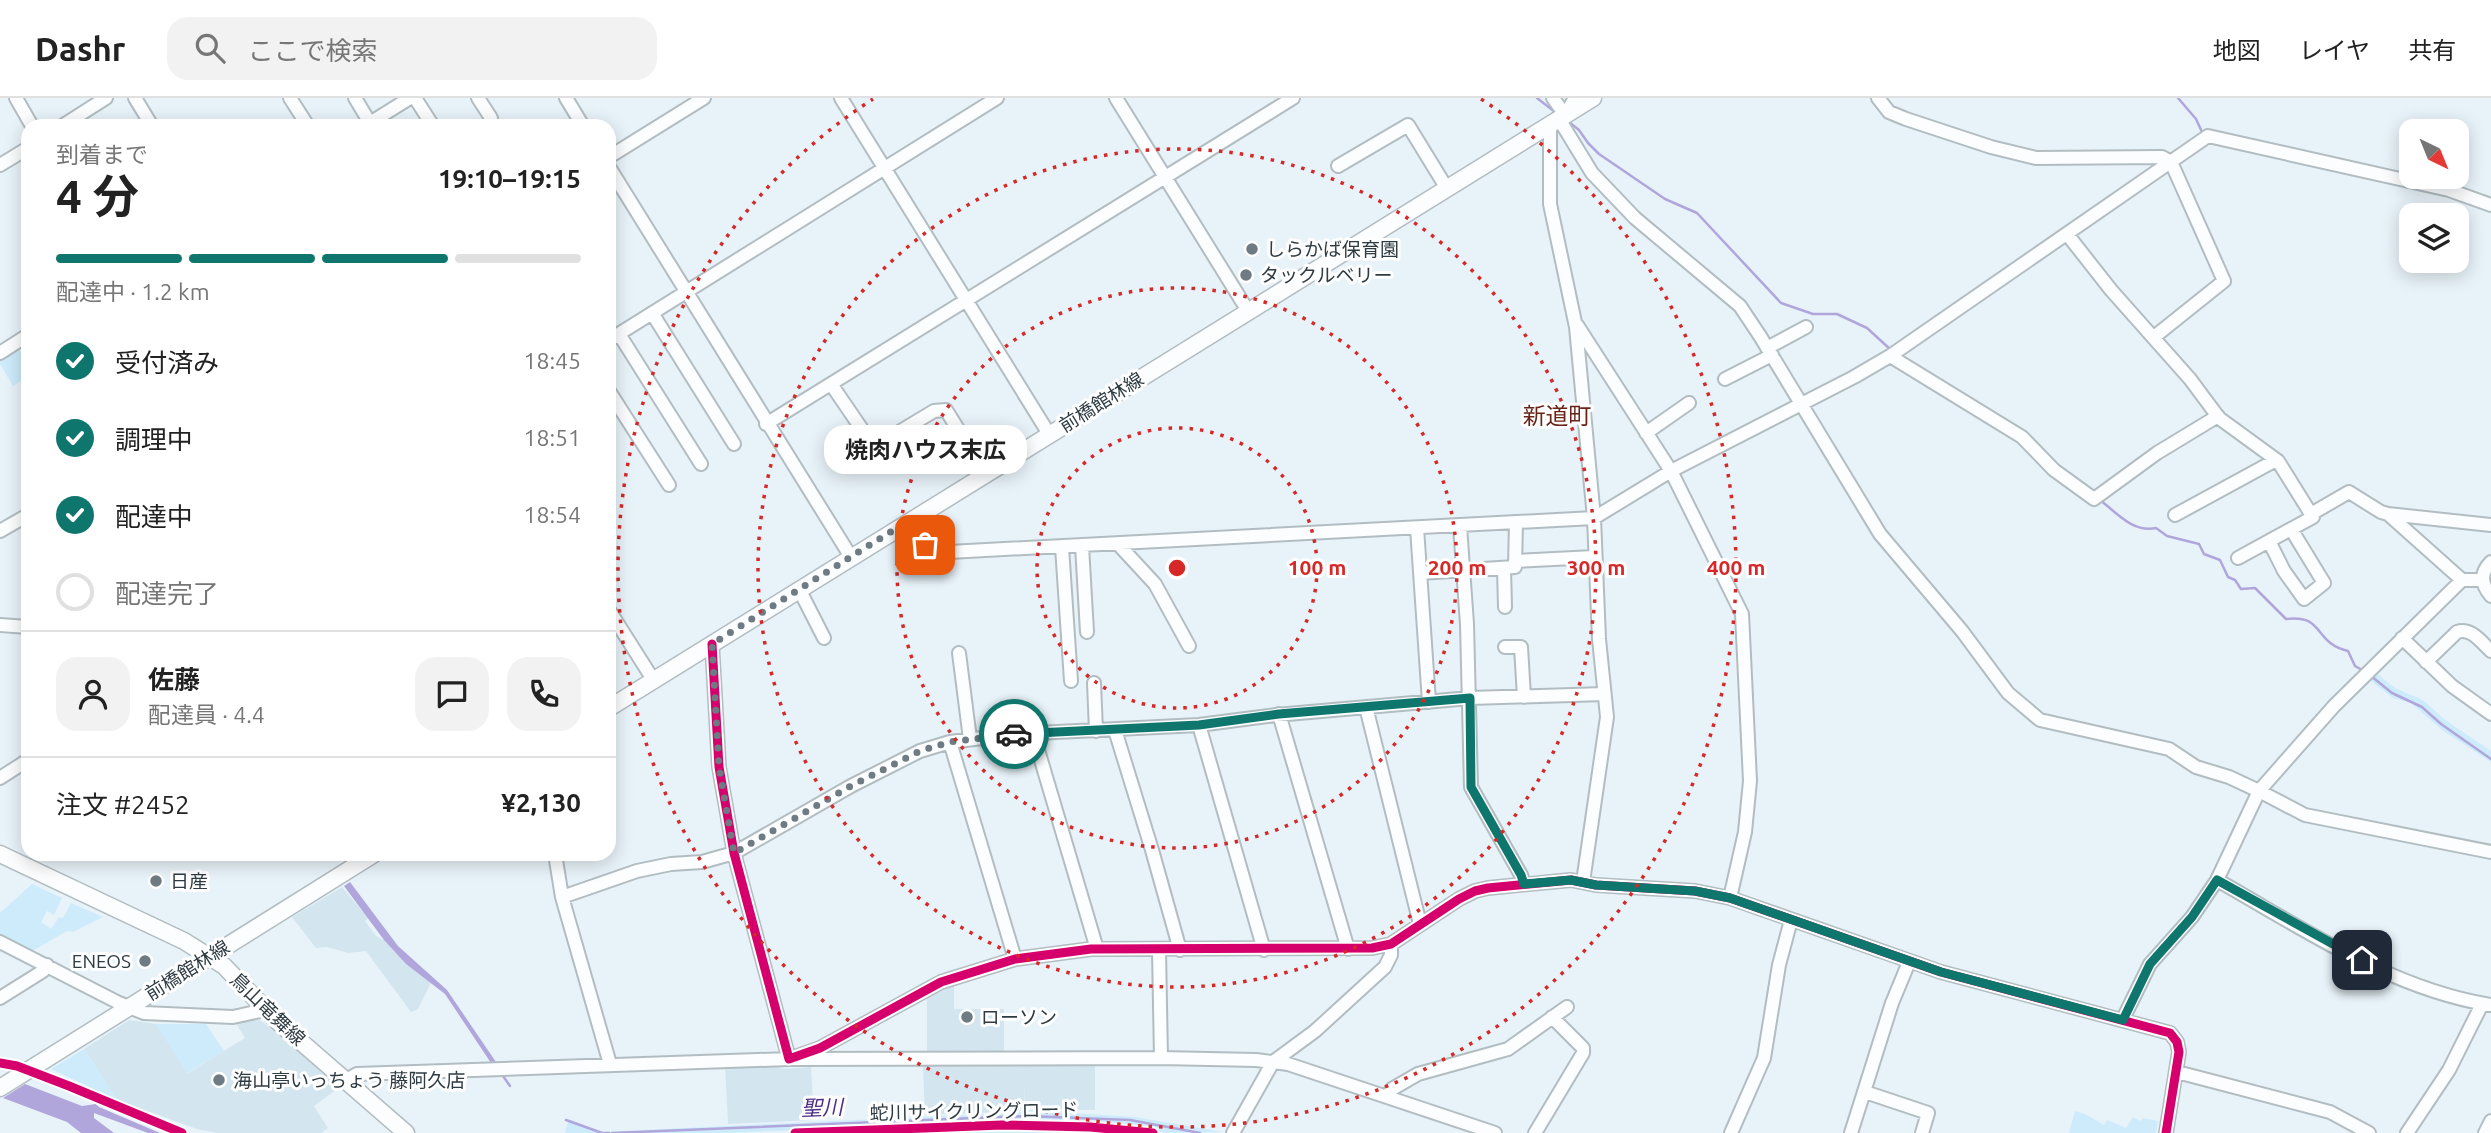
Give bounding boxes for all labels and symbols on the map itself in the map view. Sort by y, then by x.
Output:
north arrow [2399,119,2469,189]
place label: しらかば保育園 [1266,238,1399,260]
marker: しらかば保育園 [1244,241,1260,257]
place label: タックルベリー [1260,264,1392,286]
marker: タックルベリー [1238,267,1254,283]
street label: 前橋館林線 [1055,367,1147,437]
district label: 新道町 [1523,403,1592,428]
callout: 焼肉ハウス末広 [824,426,1026,475]
pin [895,515,955,575]
text: 100 m [1288,555,1346,579]
text: 200 m [1428,555,1486,579]
text: 300 m [1567,555,1625,579]
text: 400 m [1707,555,1765,579]
centre of rings [1165,556,1189,580]
courier [979,699,1049,769]
place label: 日産 [170,870,208,892]
marker: 日産 [148,873,164,889]
pin [2332,930,2392,990]
street label: 前橋館林線 [141,935,233,1005]
place label: ENEOS [72,950,131,972]
marker: ENEOS [137,953,153,969]
street label: 鳥山竜舞線 [226,968,310,1050]
place label: ローソン [981,1006,1057,1028]
marker: ローソン [959,1009,975,1025]
place label: 海山亭いっちょう 藤阿久店 [233,1069,465,1091]
marker: 海山亭いっちょう 藤阿久店 [211,1072,227,1088]
water label: 聖川 [801,1094,845,1120]
street label: 蛇川サイクリングロード [870,1098,1078,1124]

